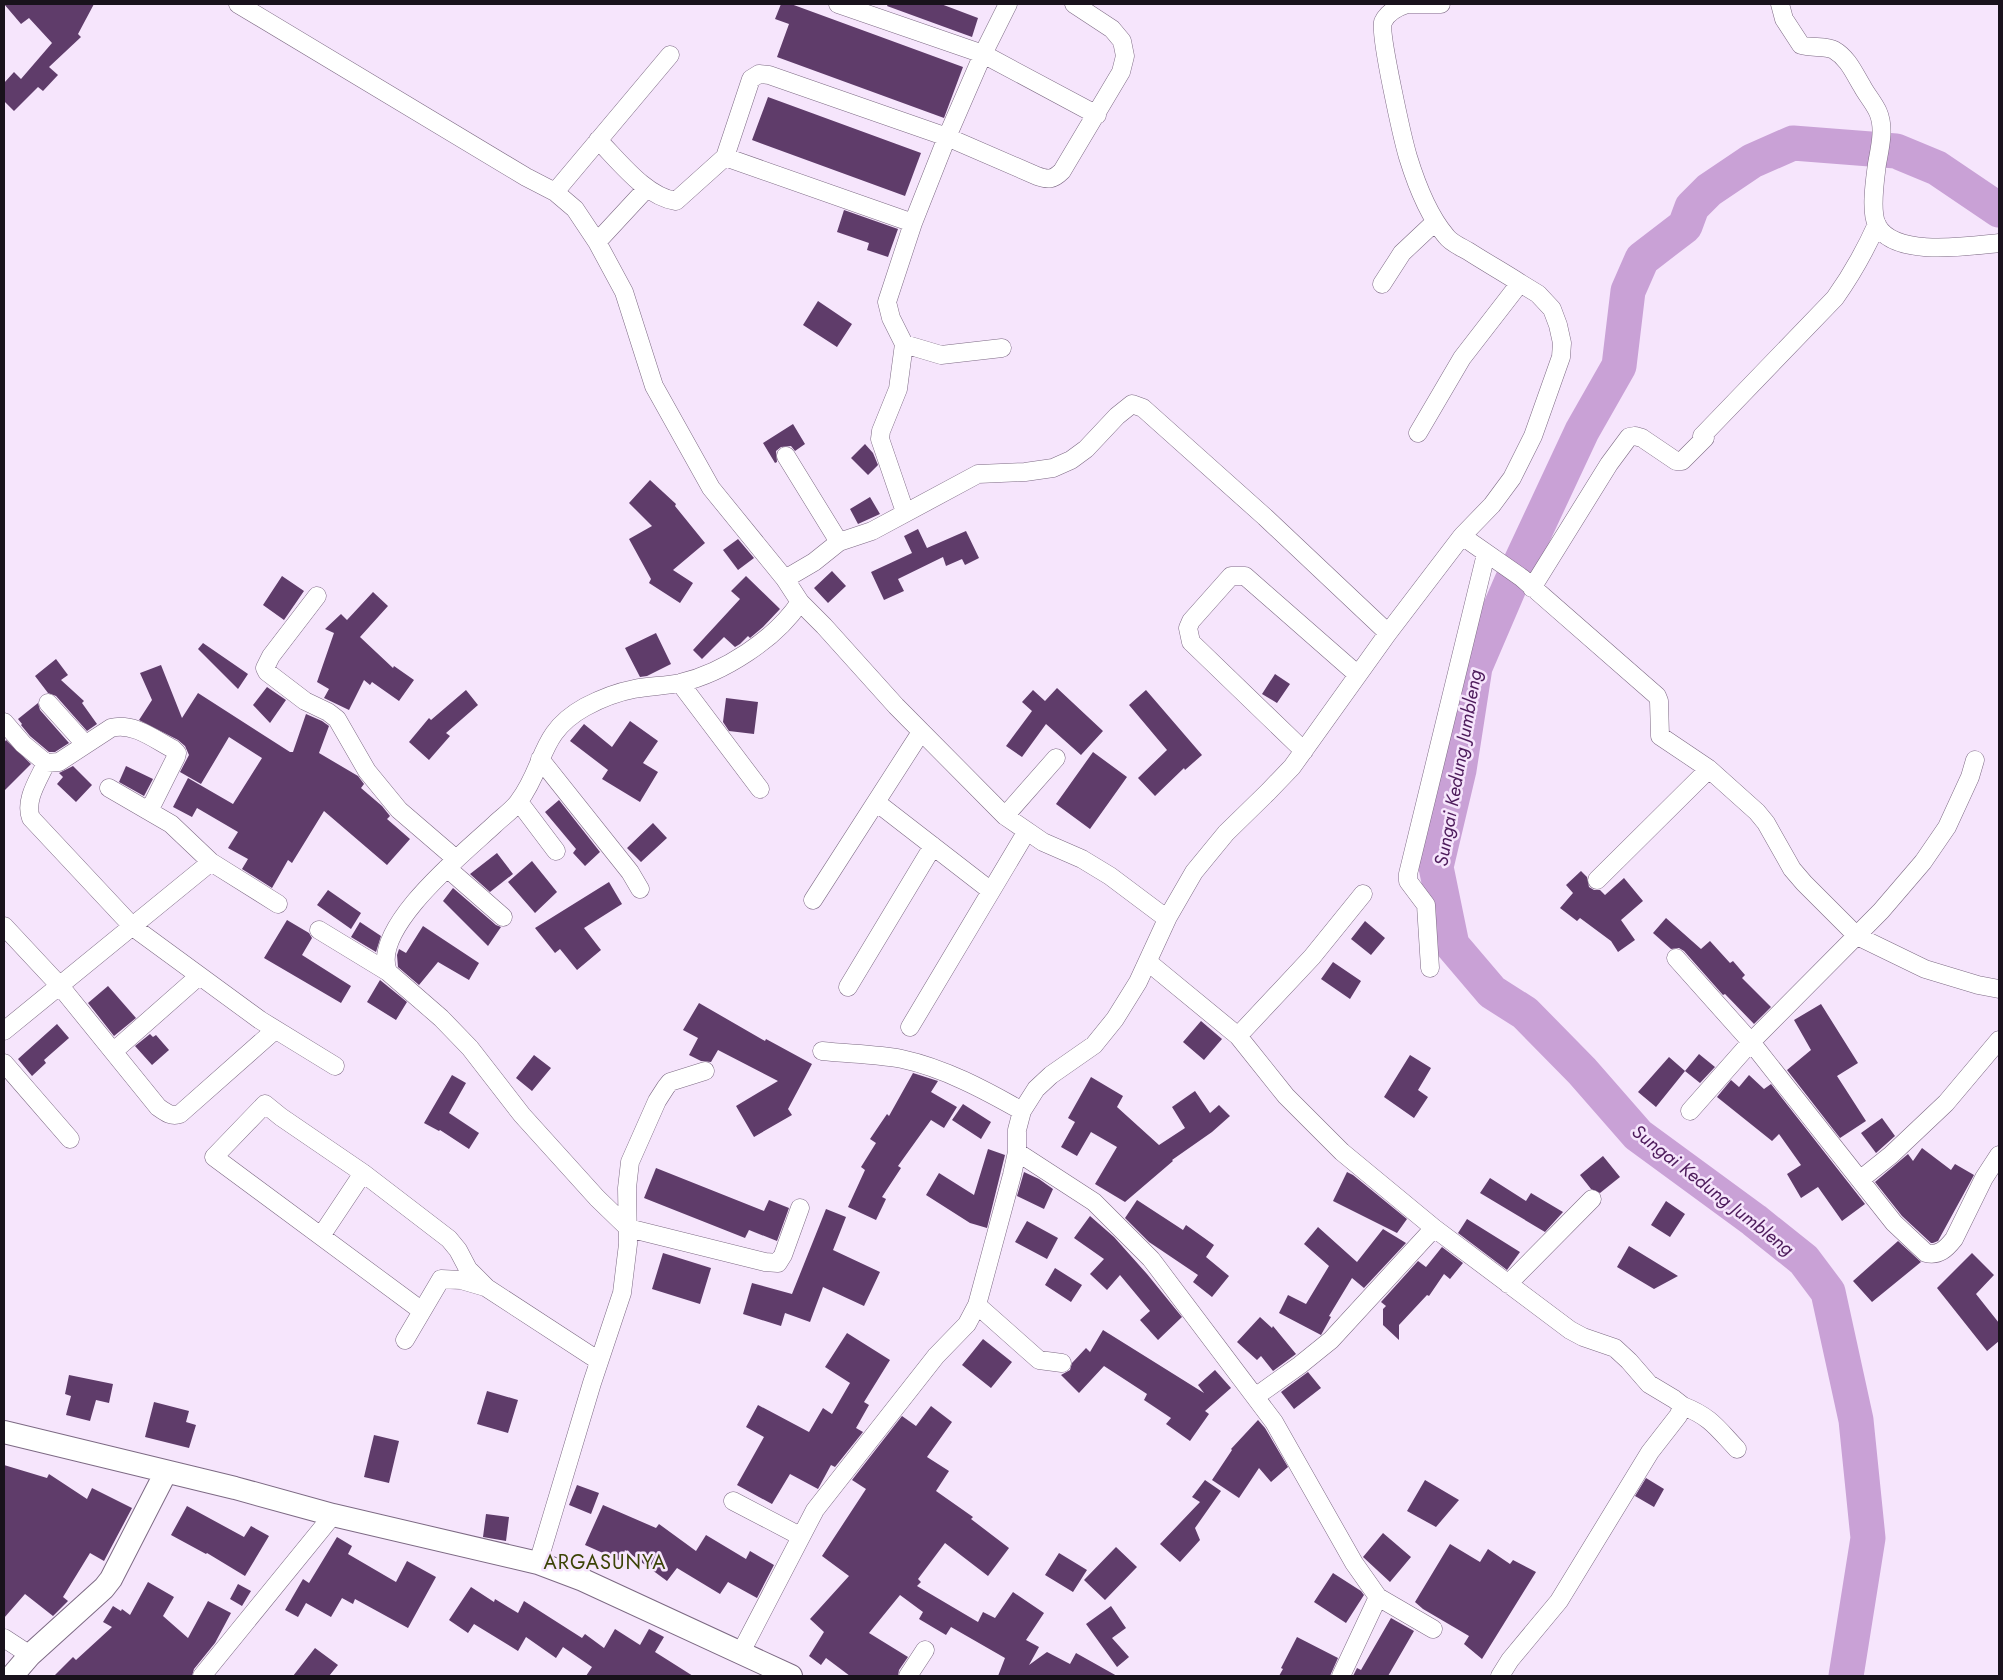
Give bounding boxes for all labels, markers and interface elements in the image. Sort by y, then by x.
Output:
water label: Sungai Kedung Jumbleng [1427,667,1489,868]
water label: Sungai Kedung Jumbleng [1626,1118,1800,1262]
district label: ARGASUNYA [544,1548,666,1577]

